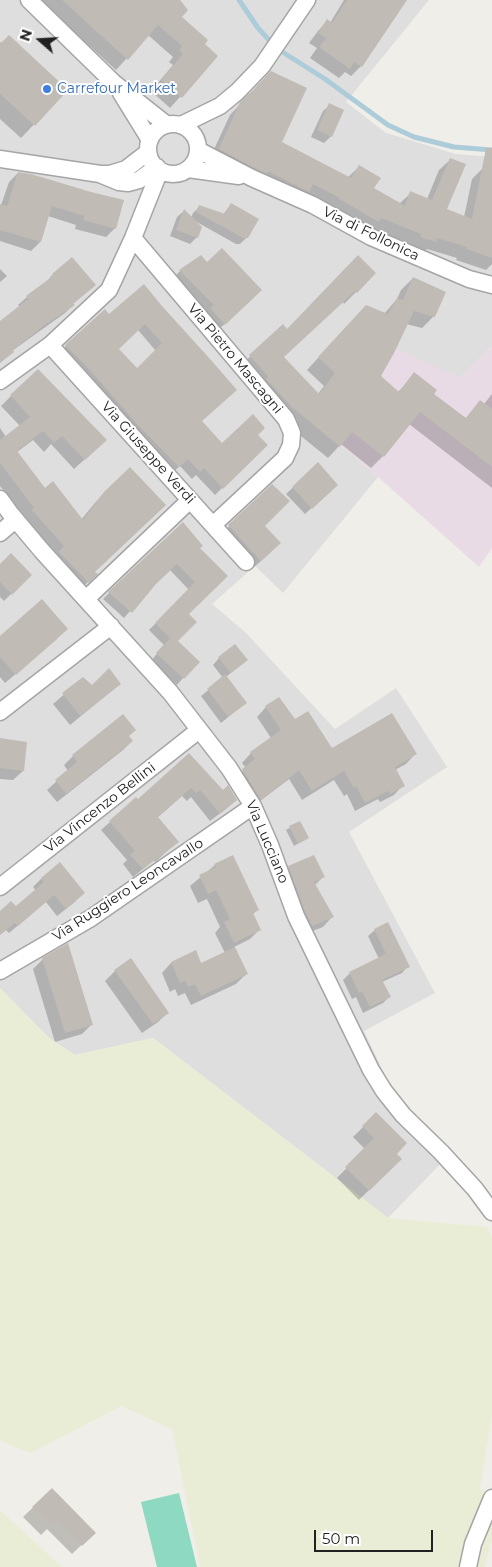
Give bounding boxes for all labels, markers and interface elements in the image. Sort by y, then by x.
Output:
north arrow [15,15,65,65]
text: N [15,27,36,43]
place label: Carrefour Market [57,81,176,97]
marker: Carrefour Market [41,83,53,95]
street label: Via di Follonica [320,203,422,265]
street label: Via Pietro Mascagni [184,301,286,417]
street label: Via Giuseppe Verdi [98,398,198,508]
street label: Via Vincenzo Bellini [41,759,159,857]
street label: Via Lucciano [242,798,292,886]
street label: Via Ruggiero Leoncavallo [49,835,207,945]
scale bar [317,1520,436,1552]
text: 50 m [322,1529,360,1548]

